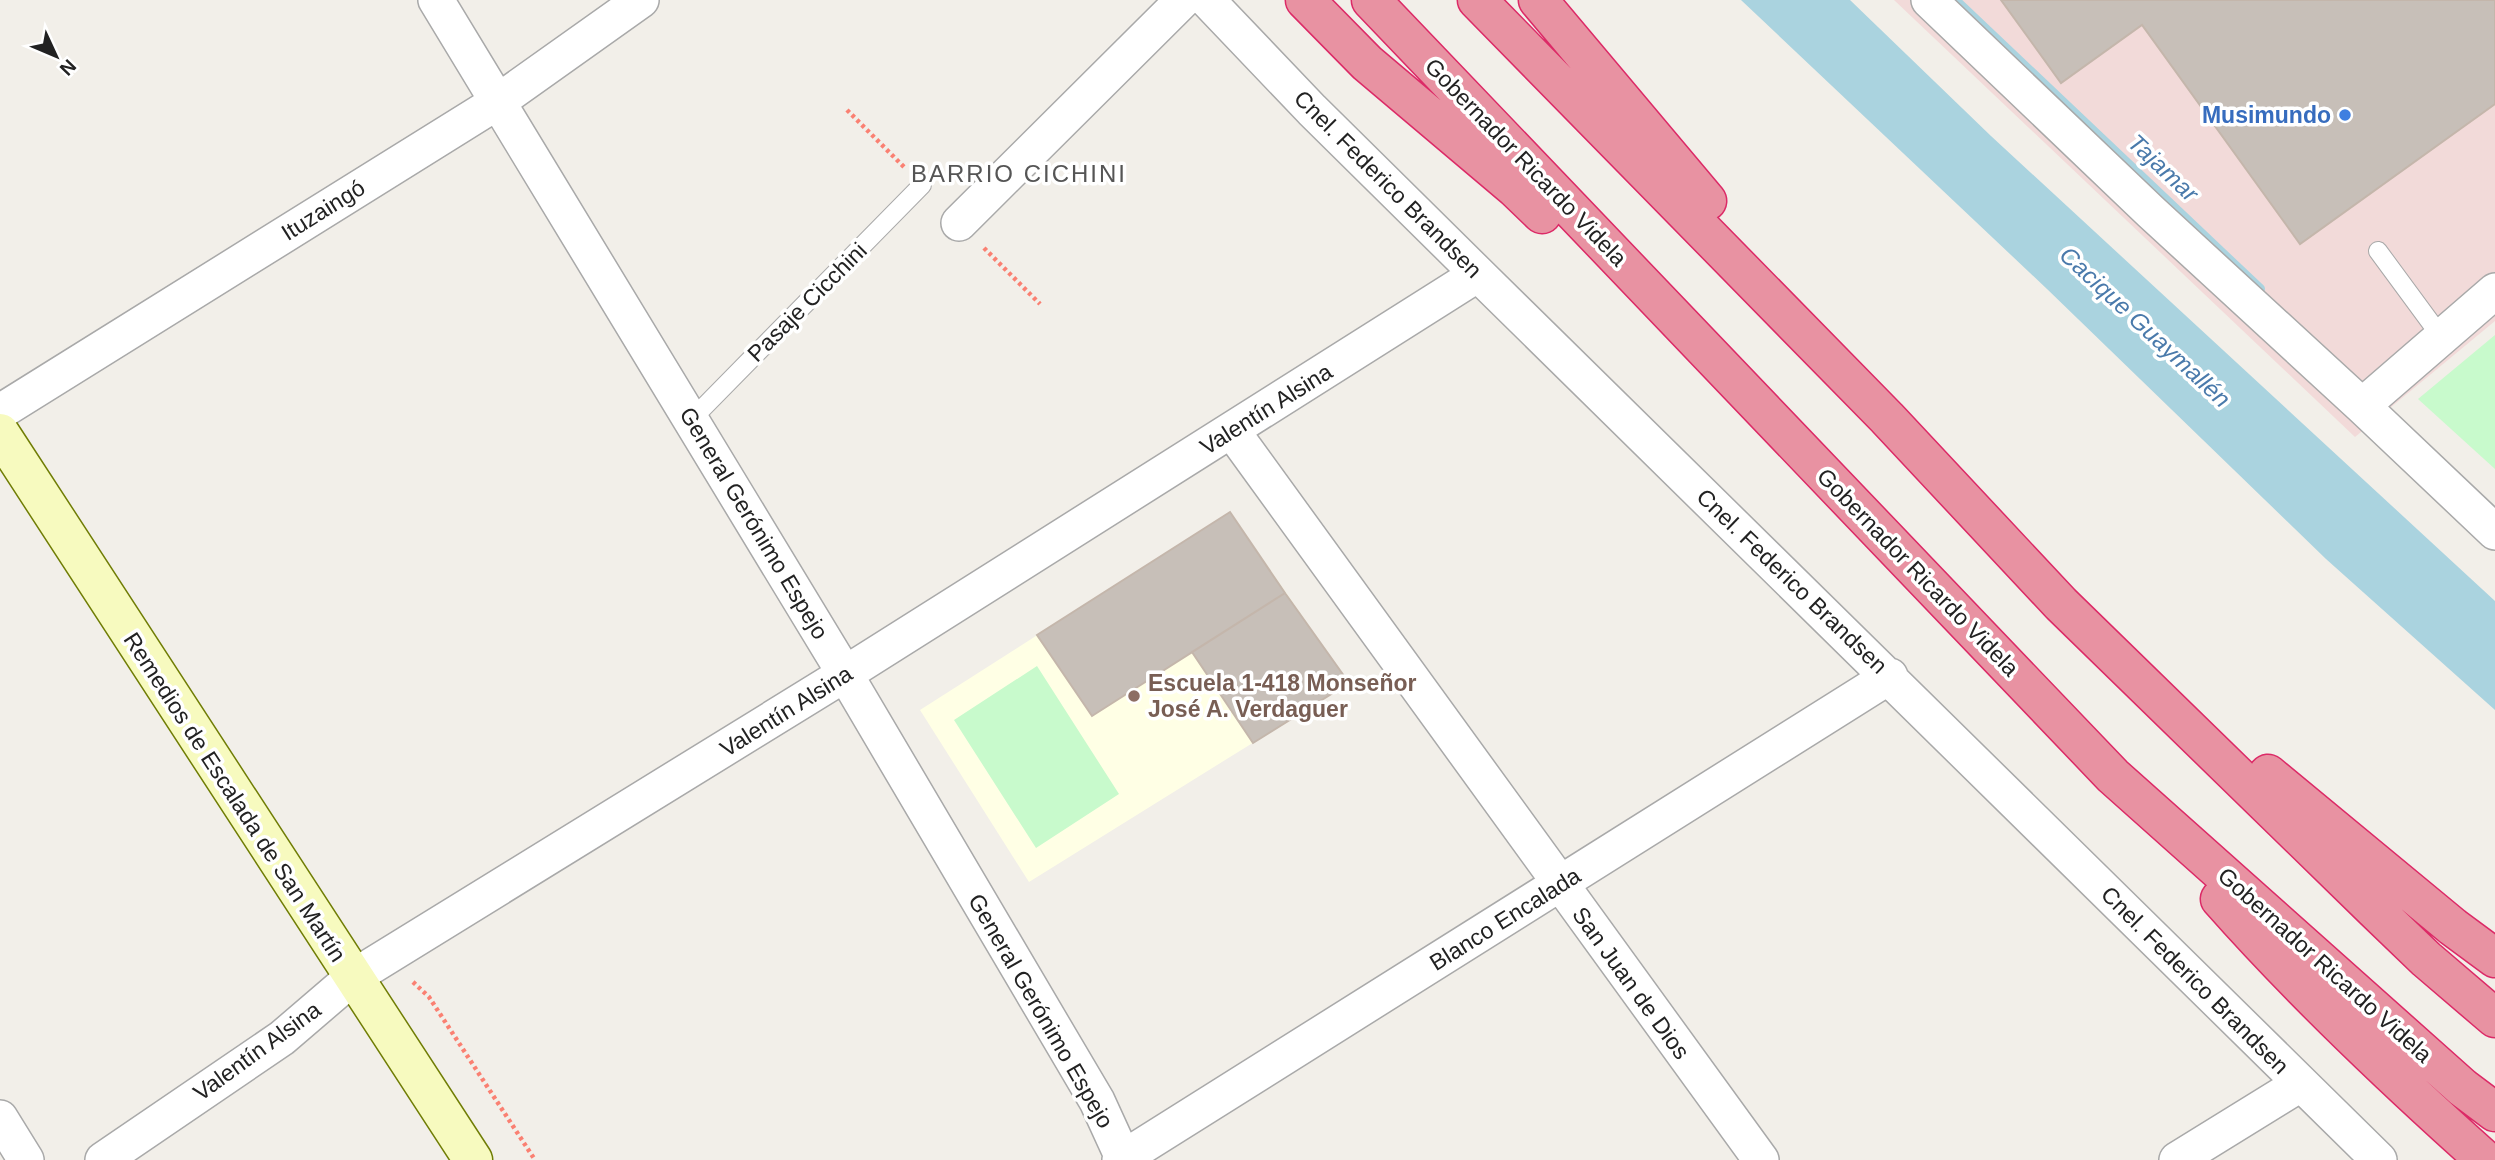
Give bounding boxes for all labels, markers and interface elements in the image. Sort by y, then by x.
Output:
north arrow [21,21,91,91]
street label: Gobernador Ricardo Videla [1420,53,1632,271]
text: N [56,55,80,80]
street label: Cnel. Federico Brandsen [1289,85,1487,283]
place label: Musimundo [2202,102,2331,128]
marker: Musimundo [2337,107,2353,123]
water label: Tajamar [2123,128,2205,207]
district label: BARRIO CICHINI [911,160,1127,187]
street label: Ituzaingó [277,174,369,246]
street label: Pasaje Cicchini [742,237,872,367]
water label: Cacique Guaymallén [2055,241,2236,412]
street label: Valentín Alsina [1195,358,1337,460]
street label: General Gerónimo Espejo [674,402,834,644]
street label: Gobernador Ricardo Videla [1812,463,2024,681]
street label: Cnel. Federico Brandsen [1691,483,1893,679]
street label: Remedios de Escalada de San Martín [119,627,351,967]
street label: Valentín Alsina [715,660,857,762]
place label: Escuela 1-418 Monseñor José A. Verdaguer [1148,670,1416,722]
marker: Escuela 1-418 Monseñor José A. Verdaguer [1126,688,1142,704]
street label: Blanco Encalada [1425,862,1585,976]
street label: Gobernador Ricardo Videla [2213,862,2437,1068]
street label: Cnel. Federico Brandsen [2096,881,2294,1079]
street label: General Gerónimo Espejo [963,889,1119,1133]
street label: San Juan de Dios [1567,902,1695,1064]
street label: Valentín Alsina [188,996,326,1106]

